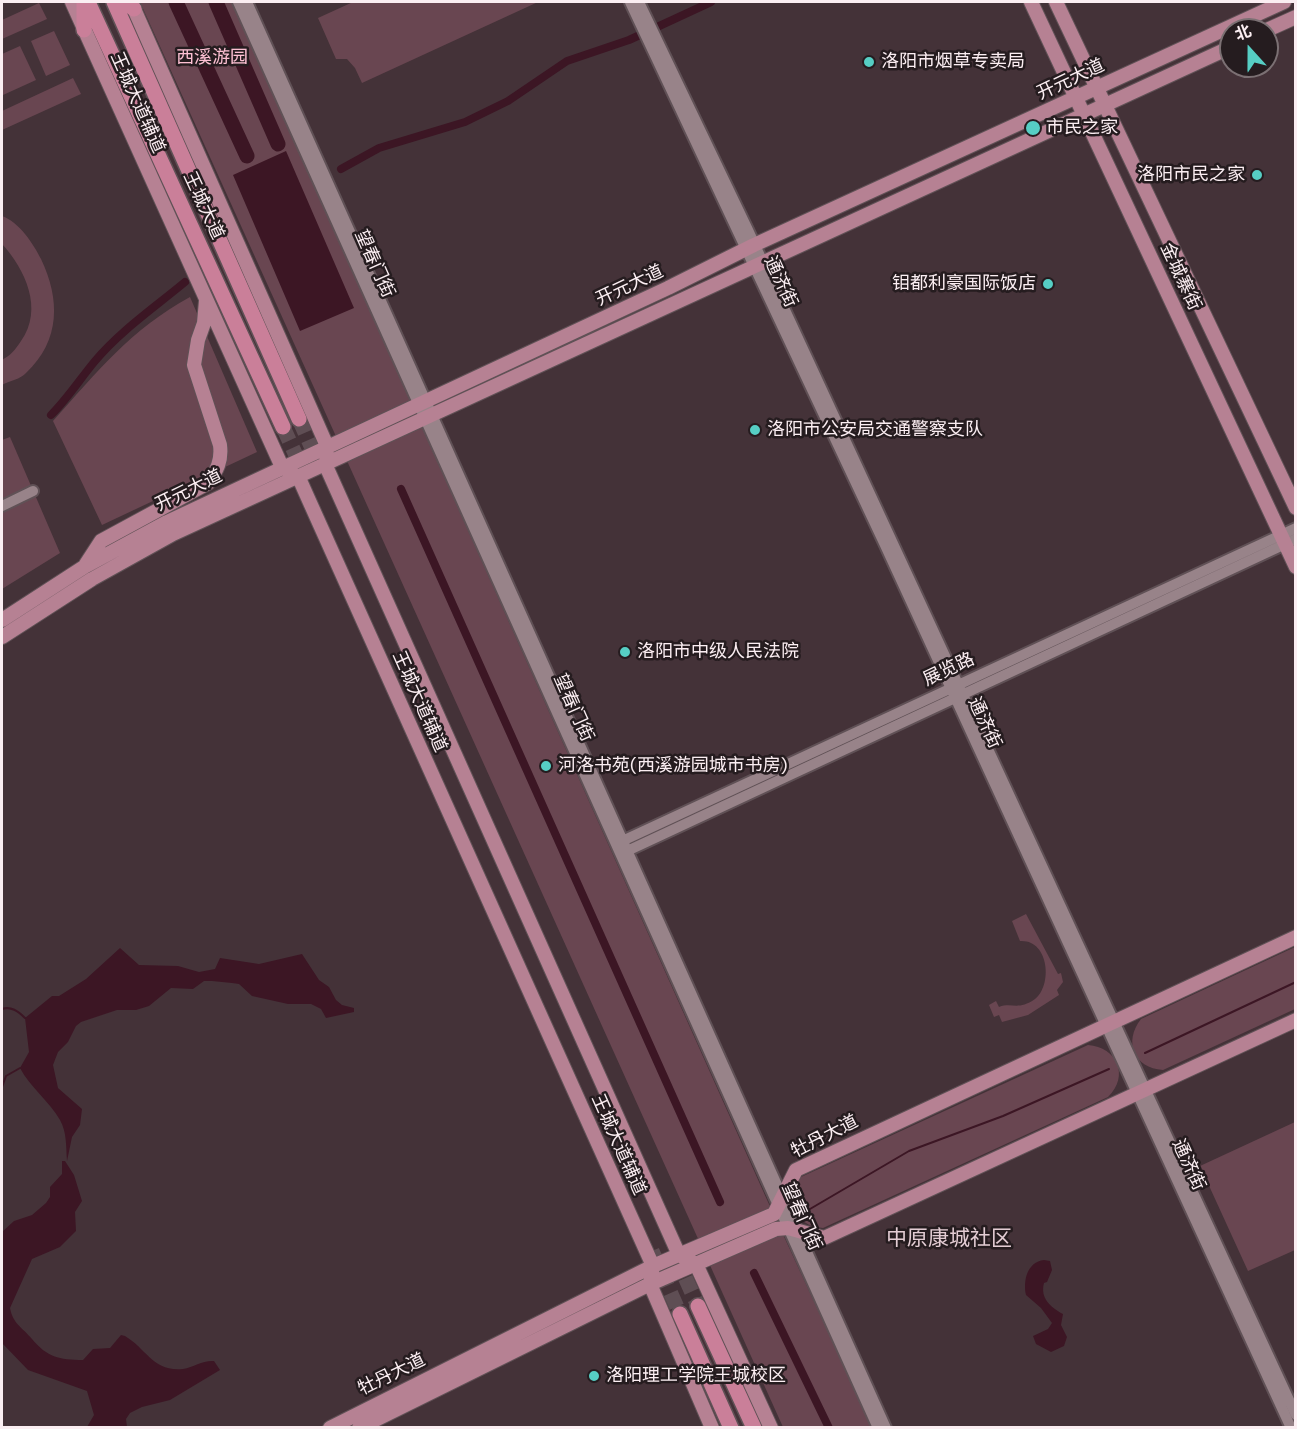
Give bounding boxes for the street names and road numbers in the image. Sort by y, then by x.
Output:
street label: 王城大道辅道 [105,49,169,157]
street label: 开元大道 [1034,55,1108,105]
street label: 王城大道 [178,169,228,243]
street label: 望春门街 [349,227,399,301]
street label: 金城寨街 [1155,240,1205,314]
street label: 通济街 [759,253,801,311]
street label: 开元大道 [593,261,667,311]
street label: 开元大道 [152,466,226,516]
street label: 王城大道辅道 [387,648,451,756]
street label: 展览路 [920,649,978,691]
street label: 望春门街 [548,671,598,745]
street label: 通济街 [963,694,1005,752]
street label: 王城大道辅道 [586,1091,650,1199]
street label: 牡丹大道 [788,1111,862,1163]
street label: 通济街 [1167,1136,1209,1194]
street label: 望春门街 [776,1180,826,1254]
street label: 牡丹大道 [355,1350,429,1400]

